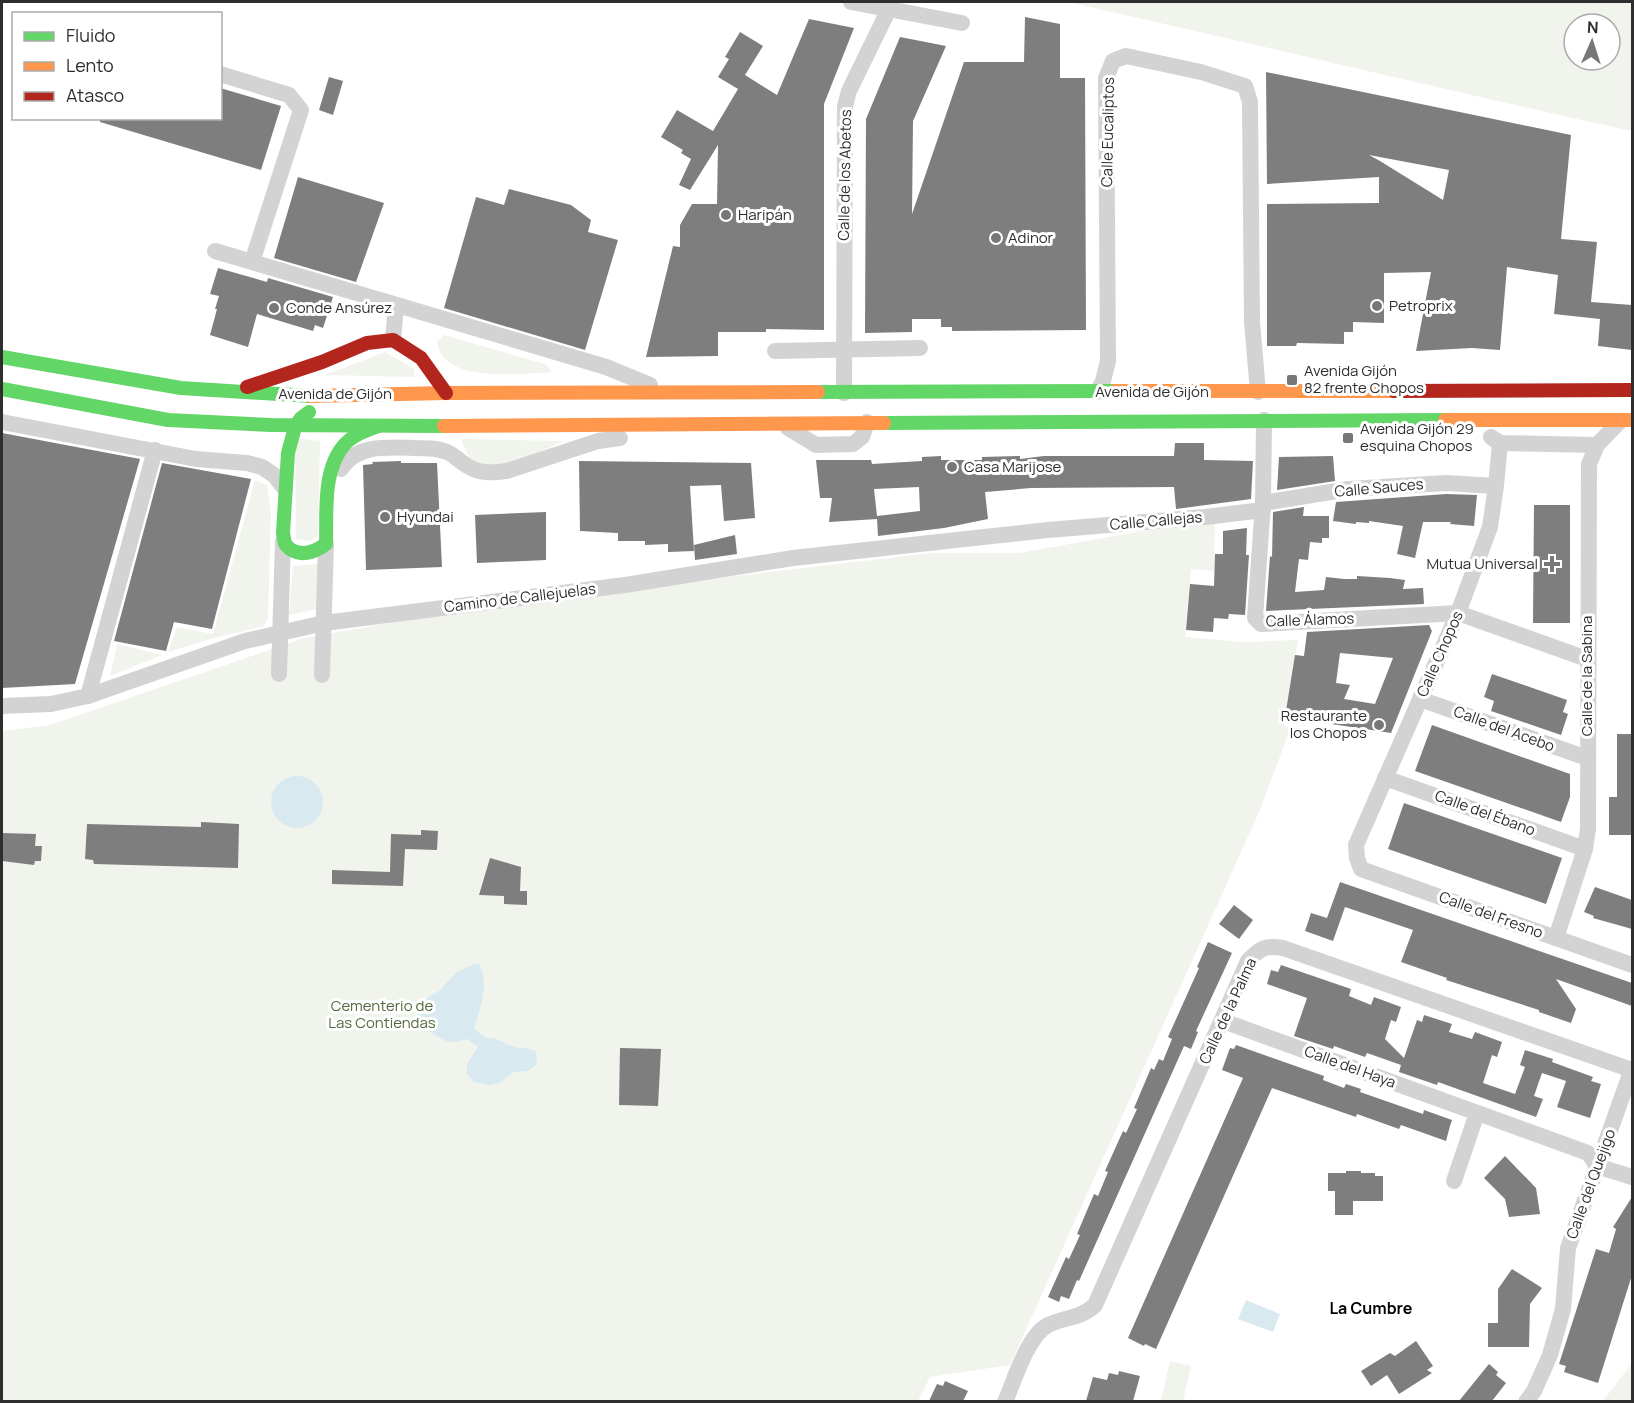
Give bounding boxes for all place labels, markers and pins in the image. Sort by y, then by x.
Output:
place label: Haripán [738,204,792,225]
marker: Haripán [719,208,733,222]
place label: Adinor [1008,227,1054,248]
marker: Adinor [989,231,1003,245]
place label: Petroprix [1389,295,1453,316]
place label: Conde Ansúrez [286,297,392,318]
marker: Petroprix [1370,299,1384,313]
marker: Conde Ansúrez [267,301,281,315]
place label: Avenida Gijón 82 frente Chopos [1304,360,1424,398]
marker: Avenida Gijón 82 frente Chopos [1285,373,1299,387]
place label: Avenida Gijón 29 esquina Chopos [1360,418,1474,456]
marker: Avenida Gijón 29 esquina Chopos [1341,431,1355,445]
place label: Casa Marijose [964,456,1062,477]
marker: Casa Marijose [945,460,959,474]
place label: Hyundai [397,506,454,527]
marker: Hyundai [378,510,392,524]
place label: Mutua Universal [1426,553,1538,574]
marker: Mutua Universal [1543,555,1561,573]
place label: Restaurante los Chopos [1281,705,1367,743]
marker: Restaurante los Chopos [1372,718,1386,732]

